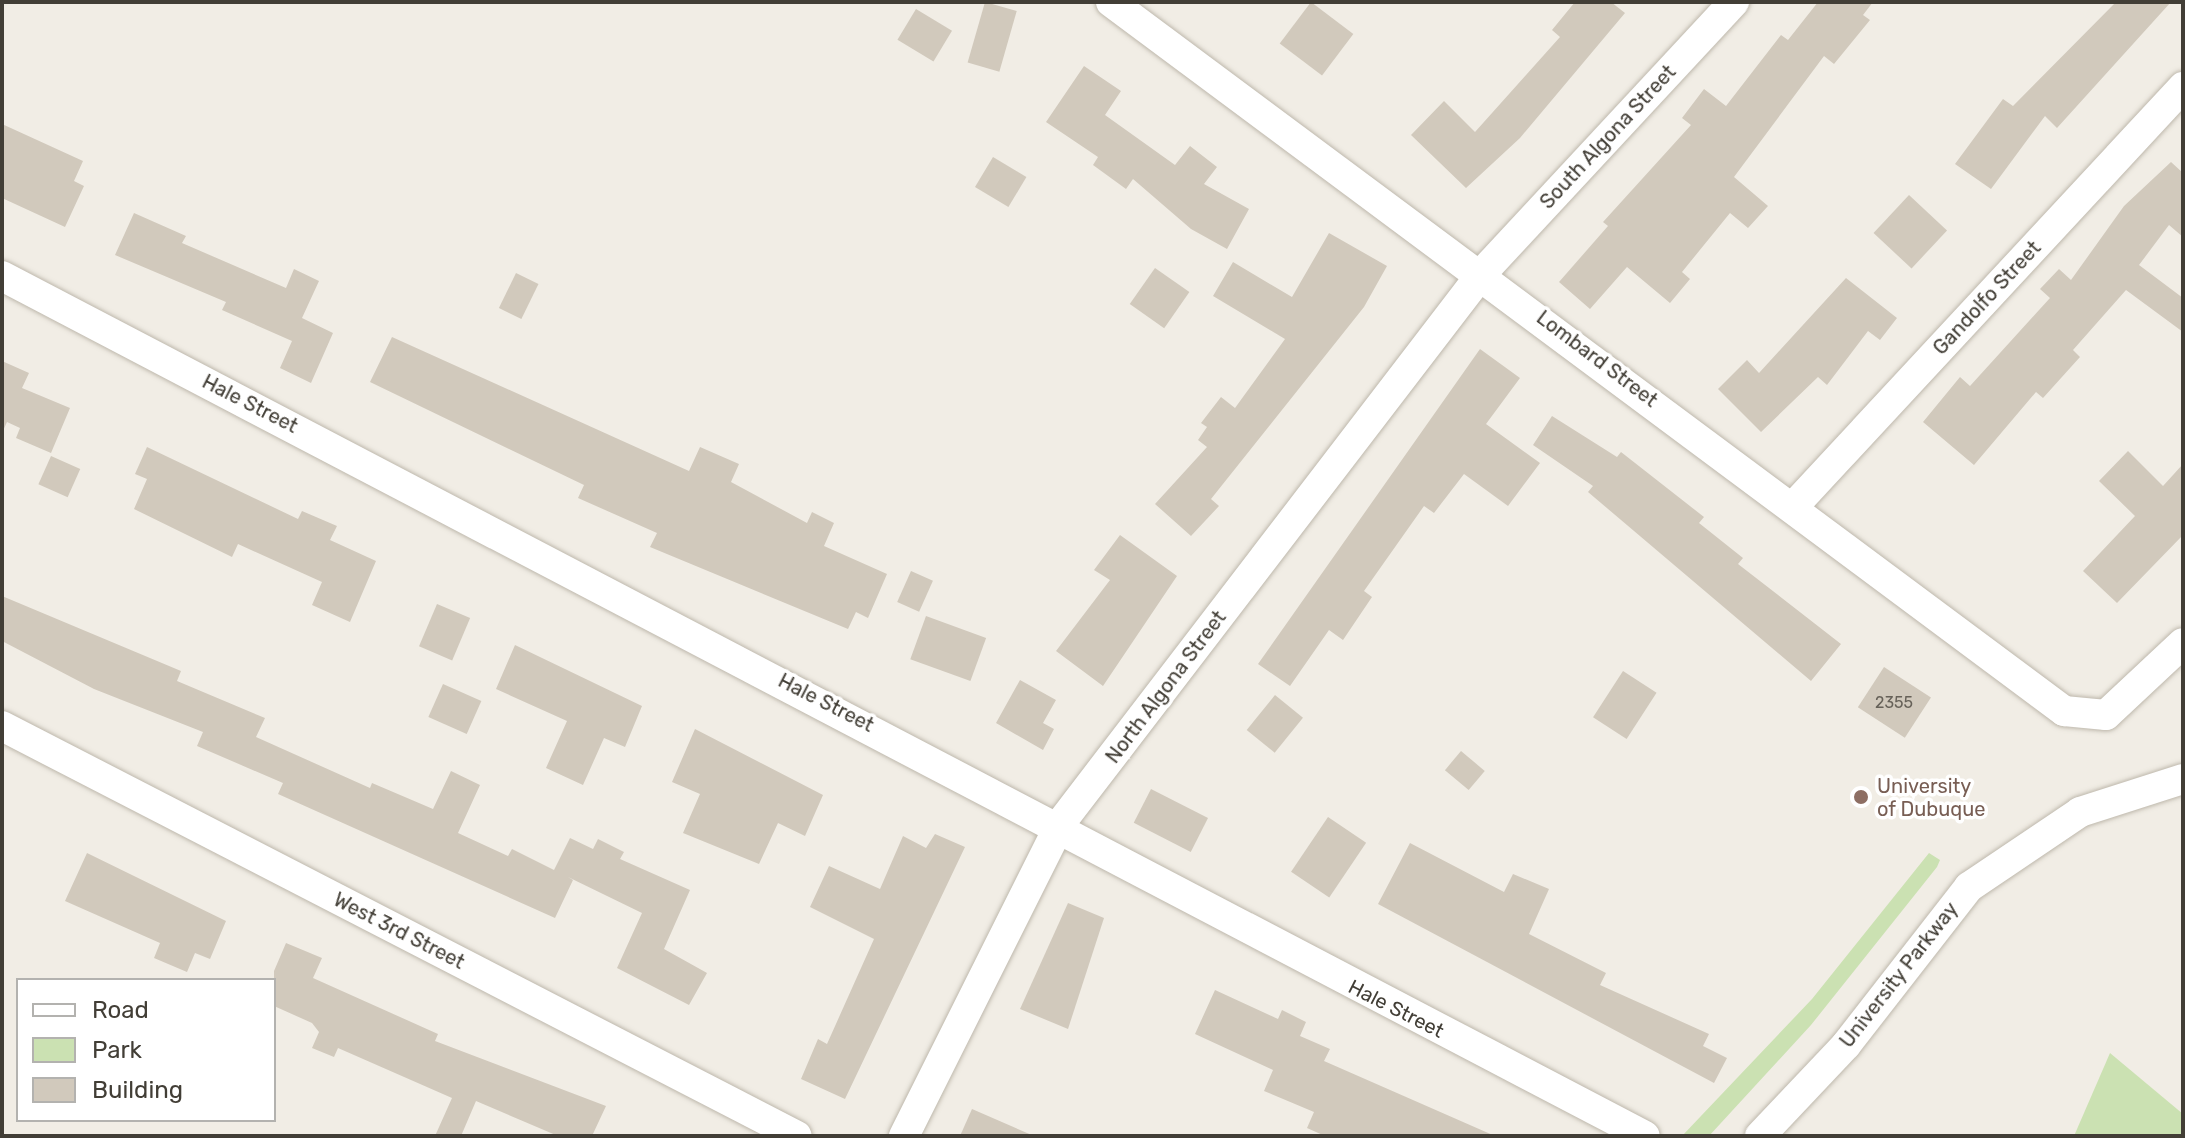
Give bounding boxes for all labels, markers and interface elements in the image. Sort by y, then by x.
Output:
street label: South Algona Street [1535,60,1681,214]
street label: Gandolfo Street [1928,236,2046,360]
street label: Lombard Street [1532,306,1662,412]
street label: Hale Street [198,370,302,438]
street label: North Algona Street [1101,606,1231,768]
street label: Hale Street [774,669,878,737]
house number: 2355 [1875,693,1913,713]
place label: University of Dubuque [1877,774,1986,821]
marker: University of Dubuque [1852,788,1870,806]
street label: West 3rd Street [330,888,468,974]
street label: University Parkway [1835,897,1963,1053]
street label: Hale Street [1344,975,1448,1043]
legend [16,978,276,1122]
text: Road [92,996,149,1024]
text: Park [92,1036,142,1064]
text: Building [92,1076,183,1104]

